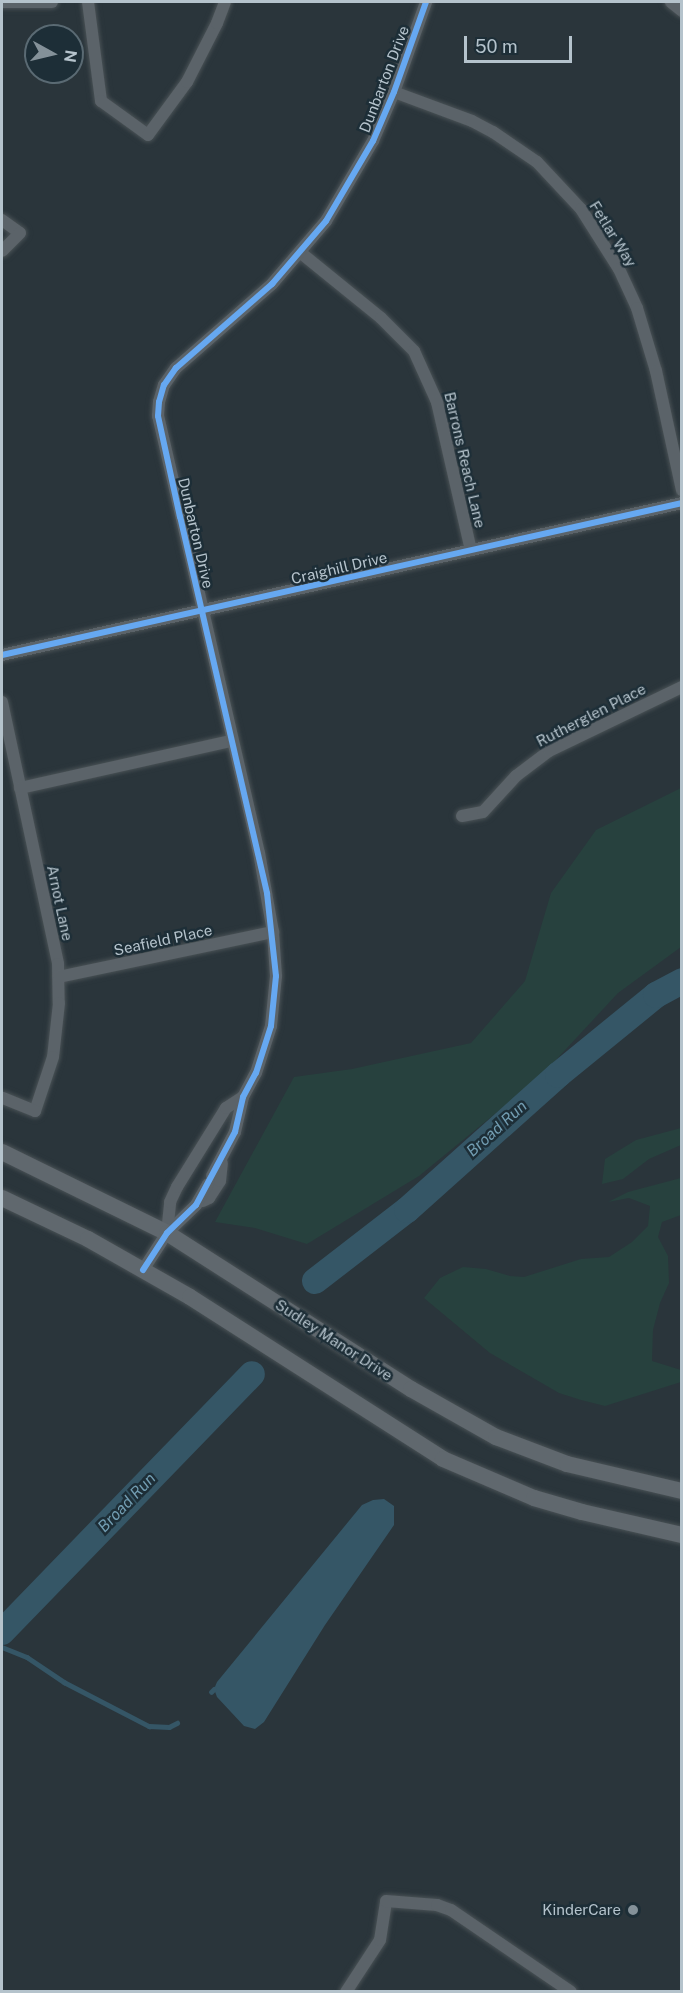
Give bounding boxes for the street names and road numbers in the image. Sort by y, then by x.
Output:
street label: Dunbarton Drive [355,23,413,135]
street label: Fetlar Way [586,198,640,270]
street label: Barrons Reach Lane [441,390,489,530]
street label: Dunbarton Drive [175,476,217,590]
street label: Craighill Drive [289,548,389,588]
street label: Rutherglen Place [533,680,649,750]
street label: Arnot Lane [43,864,77,942]
street label: Seafield Place [112,921,214,959]
street label: Sudley Manor Drive [272,1295,396,1385]

